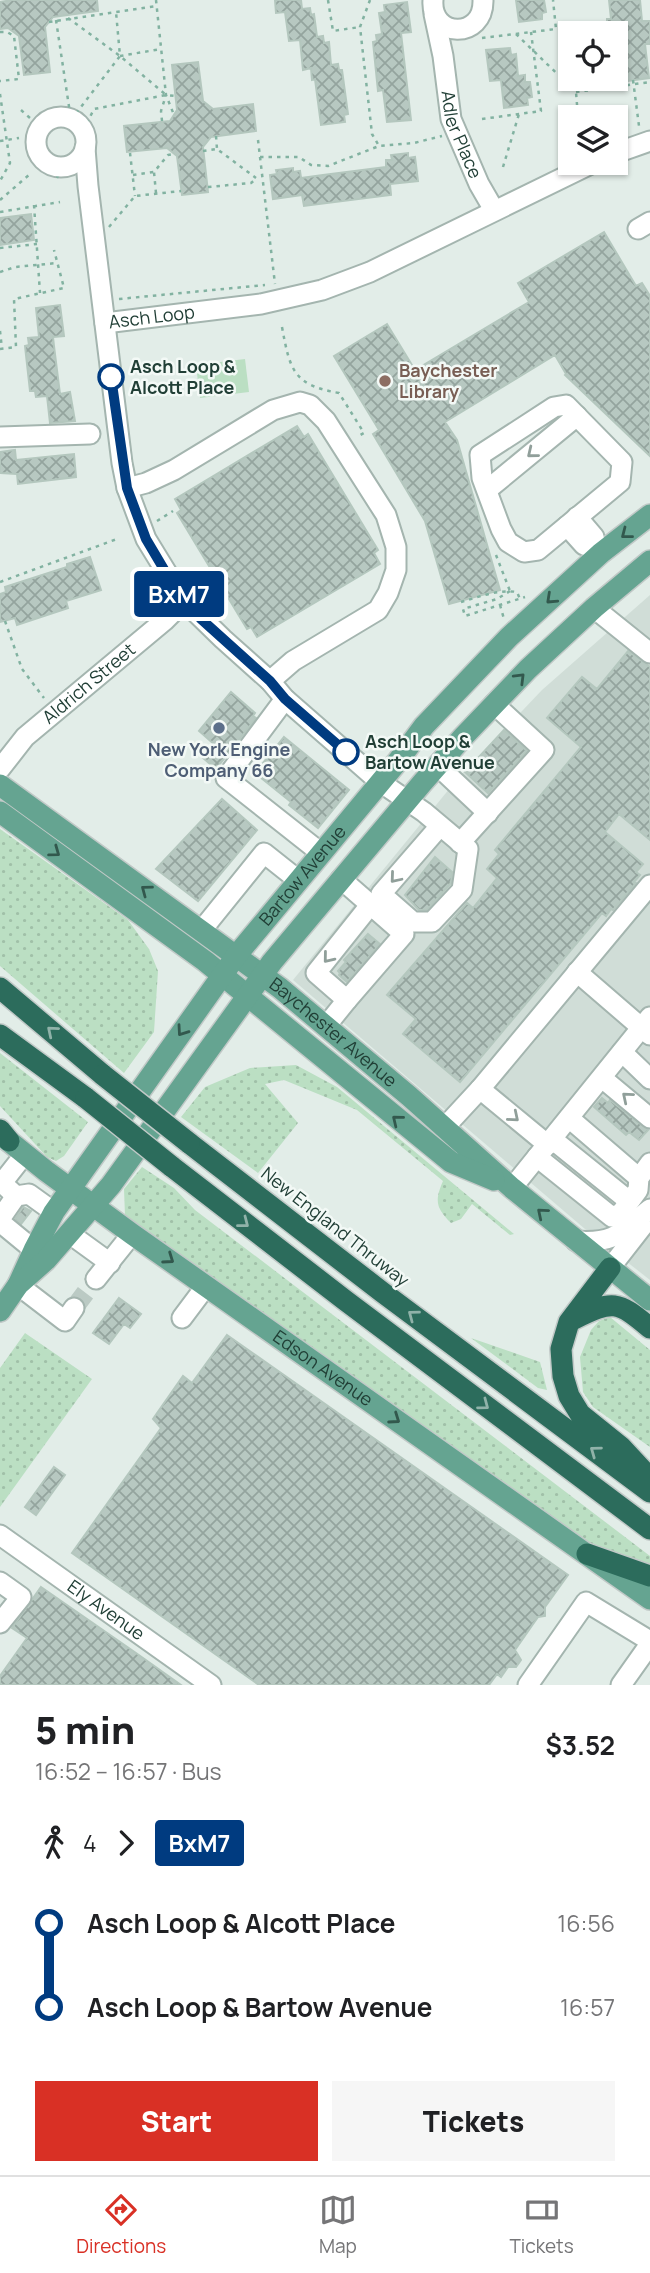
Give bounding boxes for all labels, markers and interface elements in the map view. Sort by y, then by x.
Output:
map controls [558,21,628,175]
button: locate [558,21,628,91]
street label: Adler Place [436,89,488,182]
button: layers [558,105,628,175]
street label: Asch Loop [107,299,196,333]
place label: Asch Loop & Alcott Place [130,354,236,399]
place label: Baychester Library [399,358,497,403]
marker: Asch Loop & Alcott Place [98,364,124,390]
marker: Baychester Library [377,373,393,389]
one-way arrow [527,445,540,457]
one-way arrow [621,526,634,538]
line badge: BxM7 [130,571,228,617]
text: BxM7 [148,577,210,610]
one-way arrow [546,590,559,603]
street label: Aldrich Street [37,637,140,729]
one-way arrow [512,674,524,686]
marker: New York Engine Company 66 [211,720,227,736]
place label: Asch Loop & Bartow Avenue [365,729,495,774]
place label: New York Engine Company 66 [148,737,290,782]
marker: Asch Loop & Bartow Avenue [333,739,359,765]
street label: Bartow Avenue [253,820,351,930]
one-way arrow [47,844,60,856]
one-way arrow [391,870,404,882]
one-way arrow [142,885,154,898]
one-way arrow [324,950,337,962]
street label: Baychester Avenue [265,971,403,1092]
one-way arrow [178,1023,190,1036]
one-way arrow [47,1027,60,1039]
one-way arrow [622,1093,635,1105]
one-way arrow [506,1108,519,1121]
one-way arrow [393,1116,406,1128]
street label: New England Thruway [257,1161,415,1292]
one-way arrow [537,1208,549,1221]
one-way arrow [237,1215,249,1228]
one-way arrow [161,1251,174,1263]
one-way arrow [408,1311,420,1324]
street label: Edson Avenue [269,1324,378,1411]
one-way arrow [476,1397,489,1410]
one-way arrow [387,1411,400,1423]
one-way arrow [590,1447,603,1459]
street label: Ely Avenue [63,1574,150,1645]
text: 5 min [35,1703,135,1755]
text: $3.52 [546,1727,615,1763]
text: 16:52 – 16:57 · Bus [35,1755,222,1787]
icon: walk [35,1824,73,1862]
icon: forward [107,1824,145,1862]
text: BxM7 [169,1826,230,1859]
text: 4 [83,1827,97,1859]
text: Asch Loop & Alcott Place [87,1905,395,1941]
text: 16:56 [557,1907,615,1939]
text: Asch Loop & Bartow Avenue [87,1989,432,2025]
text: 16:57 [560,1991,615,2023]
button: Start [35,2081,318,2161]
button: Tickets [332,2081,615,2161]
tab: Directions [76,2191,166,2259]
tab: Map [319,2191,357,2259]
tab: Tickets [509,2191,574,2259]

